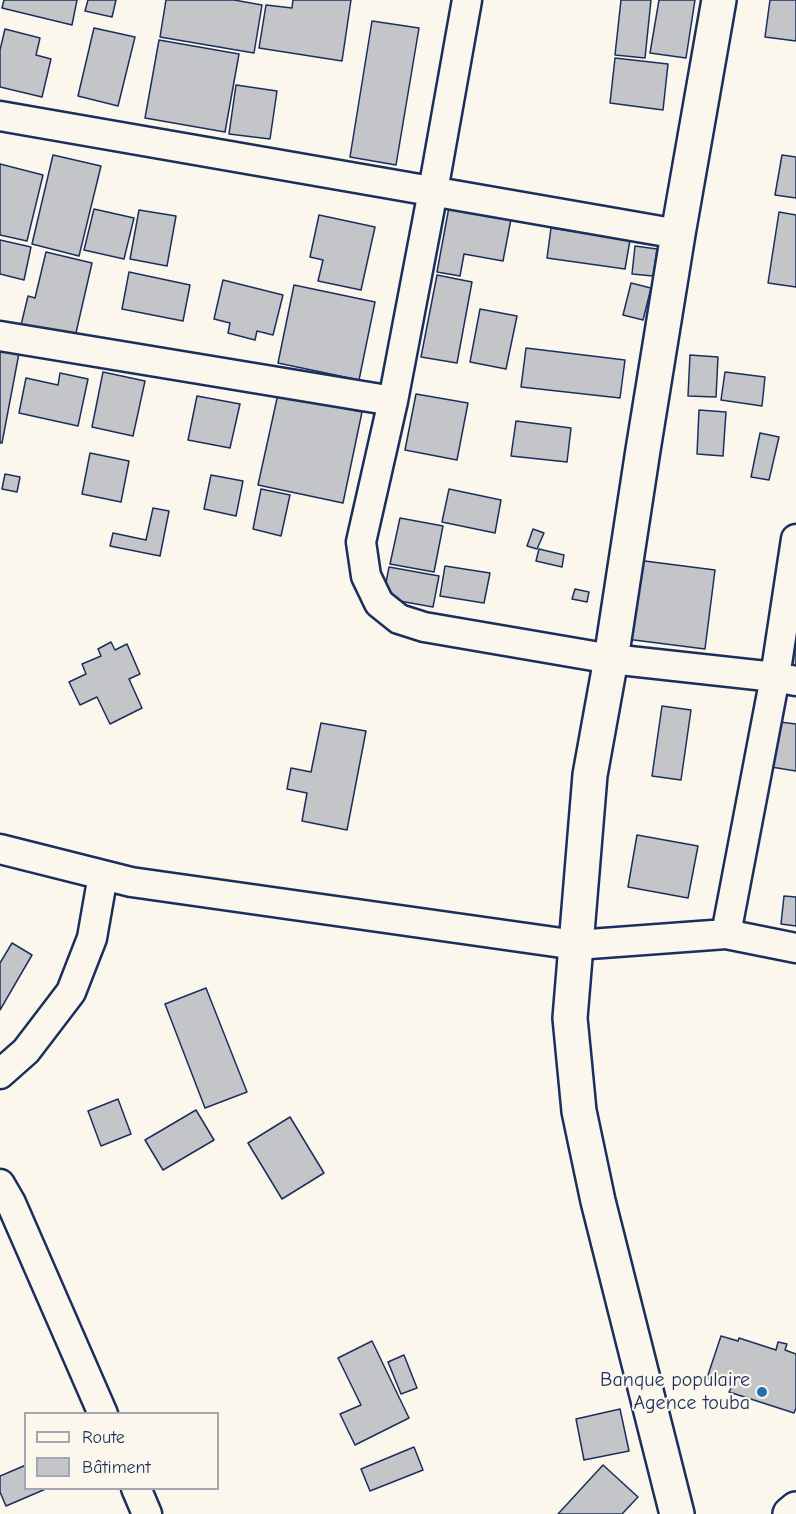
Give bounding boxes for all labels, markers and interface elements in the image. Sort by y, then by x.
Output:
place label: Banque populaire Agence touba [600,1368,750,1415]
marker: Banque populaire Agence touba [755,1385,769,1399]
legend [24,1412,219,1490]
text: Route [82,1427,125,1448]
text: Bâtiment [82,1457,151,1478]

